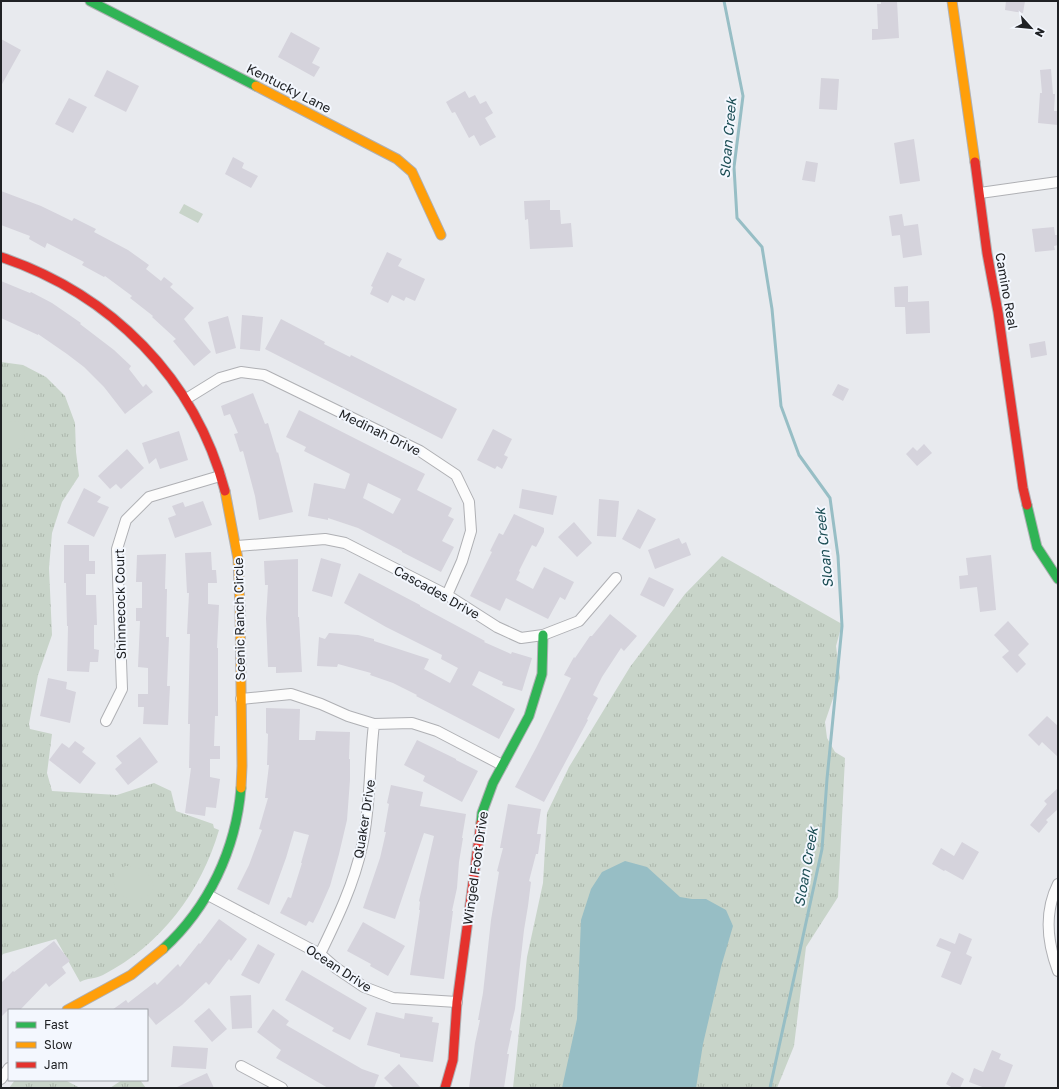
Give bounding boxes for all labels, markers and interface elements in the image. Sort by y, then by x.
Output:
north arrow [1011,8,1051,48]
text: N [1033,26,1048,39]
street label: Kentucky Lane [244,60,334,116]
water label: Sloan Creek [716,95,740,179]
street label: Camino Real [992,251,1022,331]
street label: Medinah Drive [336,405,424,459]
water label: Sloan Creek [811,505,836,589]
street label: Shinnecock Court [111,548,129,660]
street label: Scenic Ranch Circle [230,557,248,681]
street label: Cascades Drive [391,562,483,622]
street label: Quaker Drive [350,778,378,860]
street label: Winged Foot Drive [459,810,491,926]
water label: Sloan Creek [790,824,821,908]
street label: Ocean Drive [303,941,375,995]
legend [8,1009,148,1081]
text: Fast [44,1017,69,1032]
text: Slow [44,1037,72,1052]
text: Jam [44,1057,68,1072]

